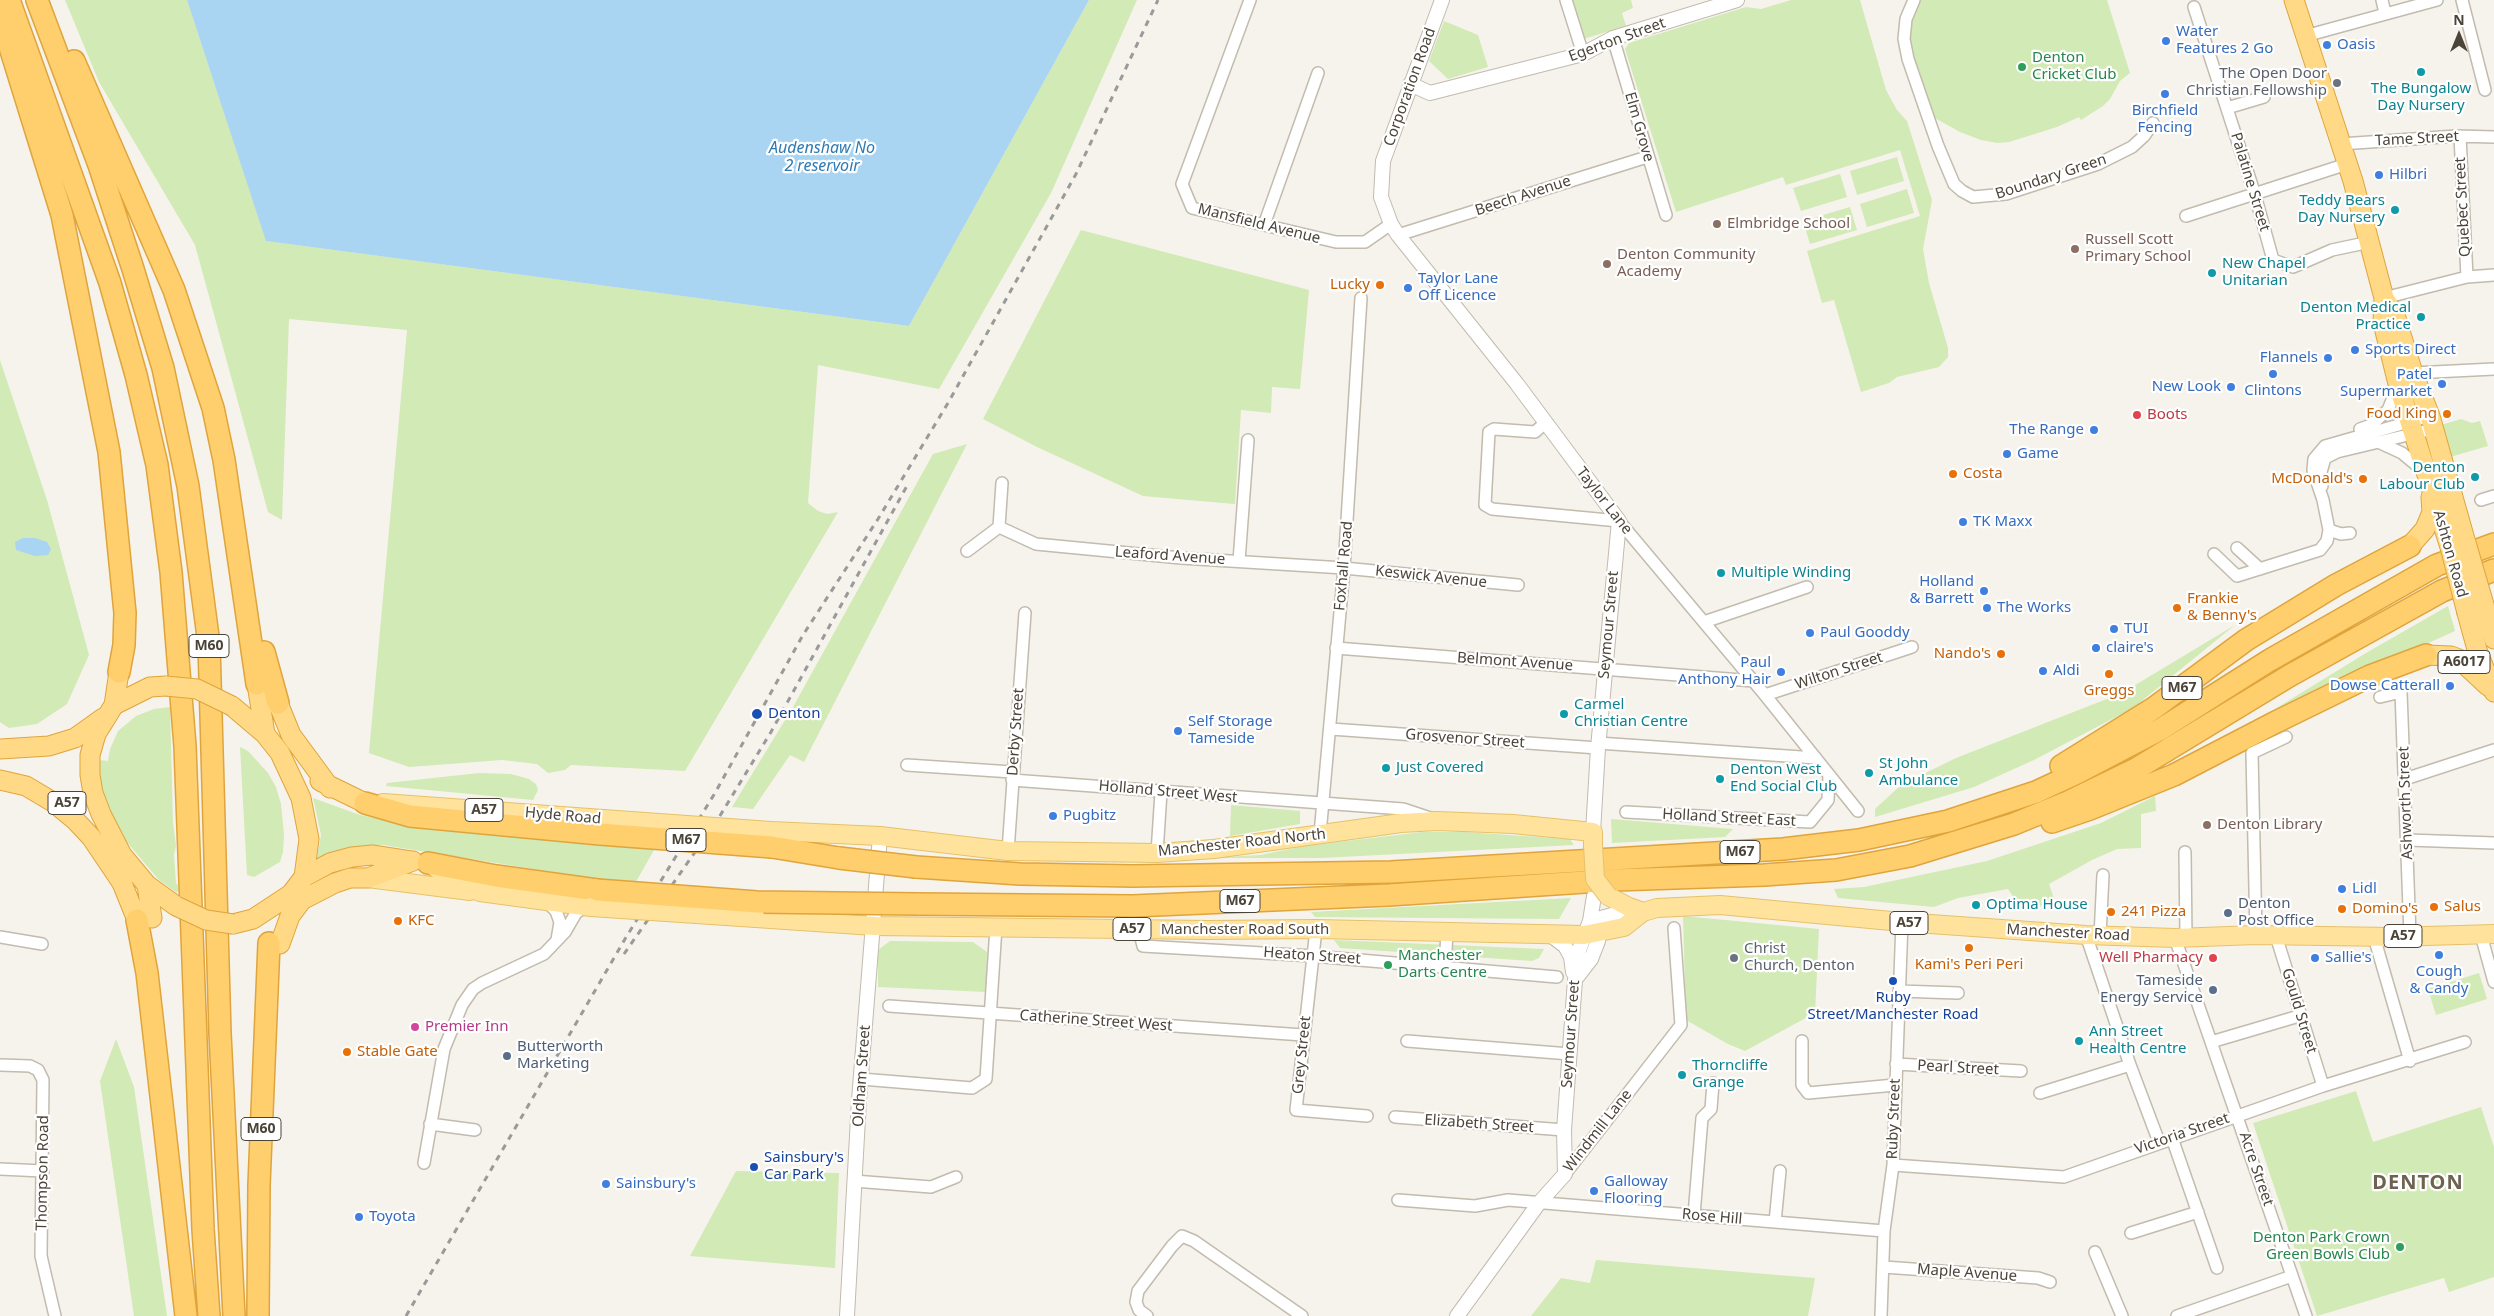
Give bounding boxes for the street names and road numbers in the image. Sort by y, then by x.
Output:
street label: Egerton Street [1566,14,1668,66]
street label: Corporation Road [1380,25,1440,149]
street label: Elm Grove [1620,90,1658,164]
street label: Tame Street [2375,128,2459,150]
street label: Palatine Street [2226,130,2274,234]
street label: Boundary Green [1993,151,2109,203]
street label: Quebec Street [2451,157,2475,257]
street label: Beech Avenue [1473,172,1573,220]
street label: Mansfield Avenue [1196,200,1322,248]
street label: Taylor Lane [1572,464,1636,538]
street label: Ashton Road [2429,508,2471,600]
street label: Foxhall Road [1331,520,1357,612]
street label: Leaford Avenue [1114,543,1226,569]
street label: Keswick Avenue [1374,562,1488,592]
street label: Seymour Street [1595,570,1623,680]
road number: M60 [189,634,229,658]
street label: Wilton Street [1793,648,1885,694]
street label: Belmont Avenue [1456,649,1574,675]
road number: A6017 [2438,650,2490,674]
road number: M67 [2162,676,2202,700]
street label: Derby Street [1004,687,1028,777]
street label: Grosvenor Street [1405,726,1525,752]
street label: Ashworth Street [2395,746,2417,860]
street label: Holland Street West [1098,777,1238,807]
road number: A57 [48,791,86,814]
road number: A57 [465,798,503,822]
street label: Hyde Road [524,804,602,828]
street label: Holland Street East [1662,806,1796,830]
street label: Manchester Road North [1157,825,1327,861]
road number: M67 [666,828,706,852]
road number: M67 [1720,840,1760,864]
road number: M67 [1220,889,1260,912]
road number: A57 [1890,911,1928,934]
road number: A57 [1113,918,1151,941]
street label: Manchester Road South [1161,921,1329,939]
street label: Manchester Road [2006,921,2130,945]
road number: A57 [2384,924,2422,948]
street label: Heaton Street [1263,944,1361,968]
street label: Gould Street [2278,966,2320,1056]
street label: Seymour Street [1558,979,1584,1089]
street label: Catherine Street West [1019,1007,1173,1035]
street label: Grey Street [1289,1015,1315,1095]
street label: Oldham Street [849,1024,875,1128]
street label: Pearl Street [1917,1057,1999,1079]
street label: Ruby Street [1884,1078,1904,1160]
street label: Windmill Lane [1560,1086,1636,1176]
street label: Victoria Street [2132,1109,2232,1159]
street label: Elizabeth Street [1424,1111,1534,1137]
street label: Thompson Road [33,1115,53,1231]
road number: M60 [241,1118,281,1140]
street label: Acre Street [2235,1130,2277,1208]
street label: Rose Hill [1681,1205,1743,1229]
street label: Maple Avenue [1916,1261,2018,1285]

